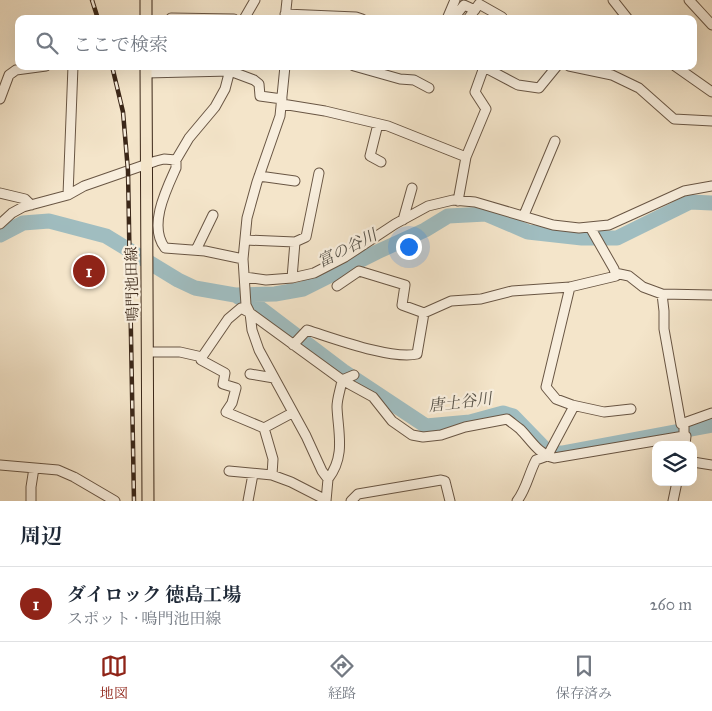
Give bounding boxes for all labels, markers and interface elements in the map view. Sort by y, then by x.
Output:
search box [15,15,697,70]
icon: search [33,29,61,57]
text: ここで検索 [73,33,168,56]
water label: 富の谷川 [314,224,382,271]
your location [396,234,422,260]
street label: 鳴門池田線 [122,246,142,322]
pin: 1 [73,252,105,290]
water label: 唐土谷川 [427,388,495,415]
map controls [652,441,697,486]
button: layers [652,441,697,486]
text: 周辺 [20,523,62,549]
text: ダイロック 徳島工場 [67,583,241,606]
text: 1 [33,595,39,614]
text: 260 m [650,595,692,614]
text: スポット · 鳴門池田線 [67,609,221,628]
tab: 地図 [100,652,128,702]
tab: 経路 [328,652,356,702]
tab: 保存済み [556,652,612,702]

